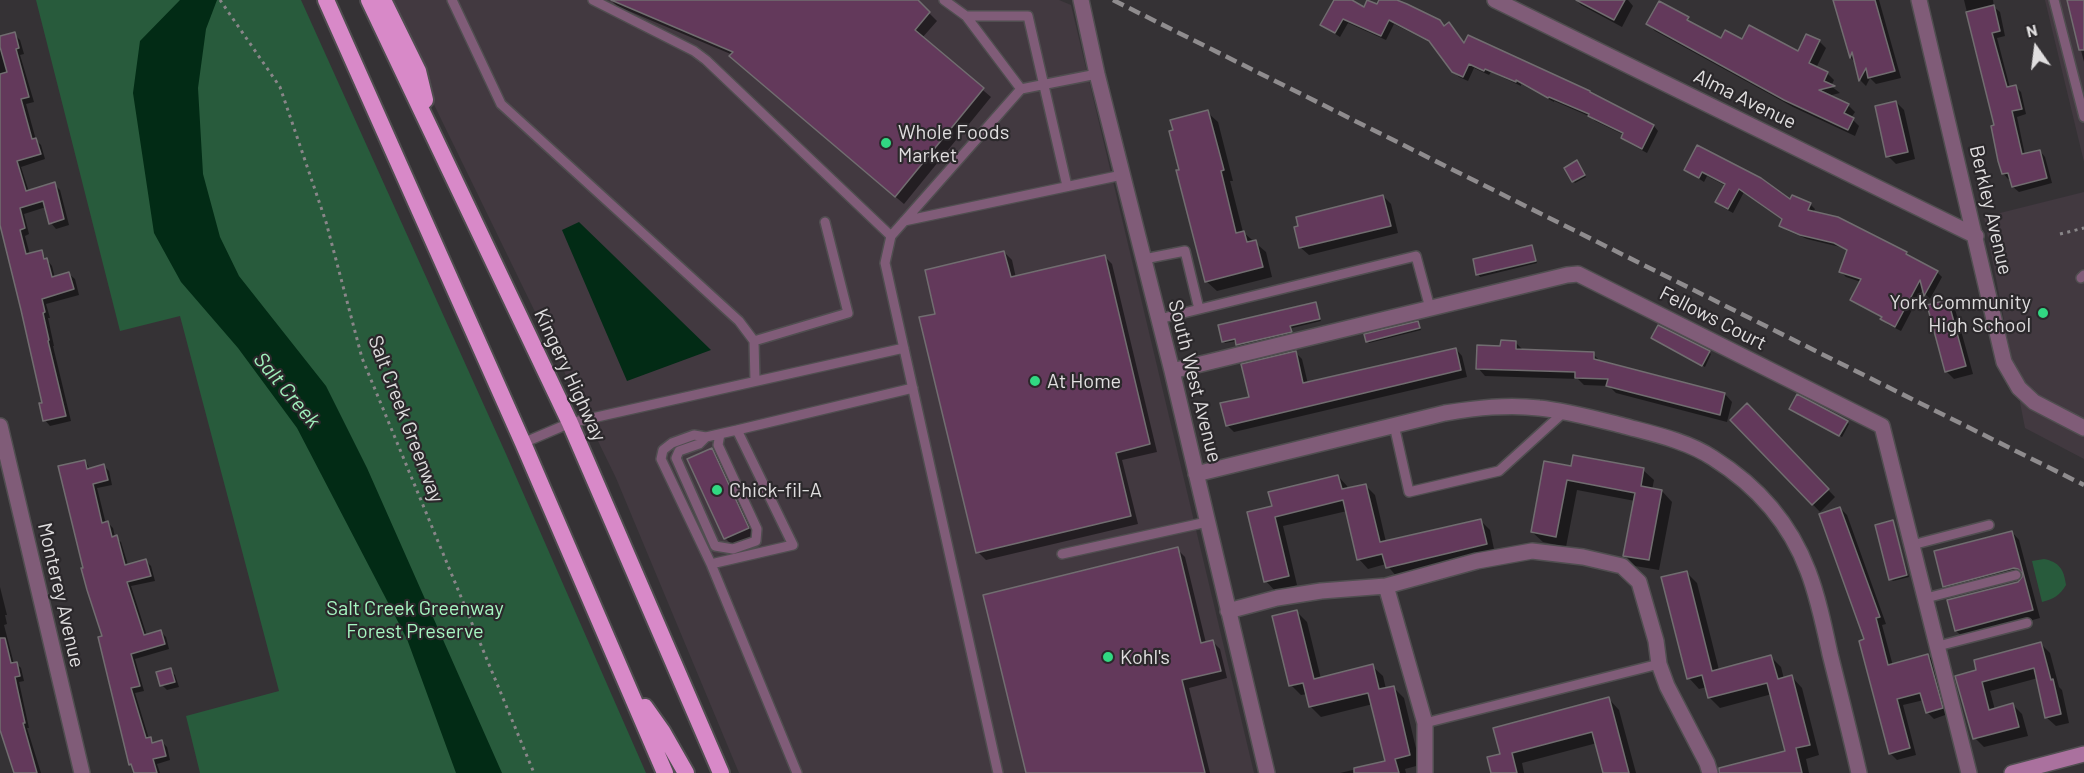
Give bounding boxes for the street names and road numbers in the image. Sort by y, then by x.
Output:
street label: Alma Avenue [1690,64,1800,134]
street label: Berkley Avenue [1964,143,2018,277]
street label: Fellows Court [1655,281,1771,355]
street label: South West Avenue [1163,297,1227,465]
street label: Kingery Highway [529,305,611,445]
street label: Salt Creek Greenway [363,332,449,506]
street label: Monterey Avenue [33,520,89,670]

